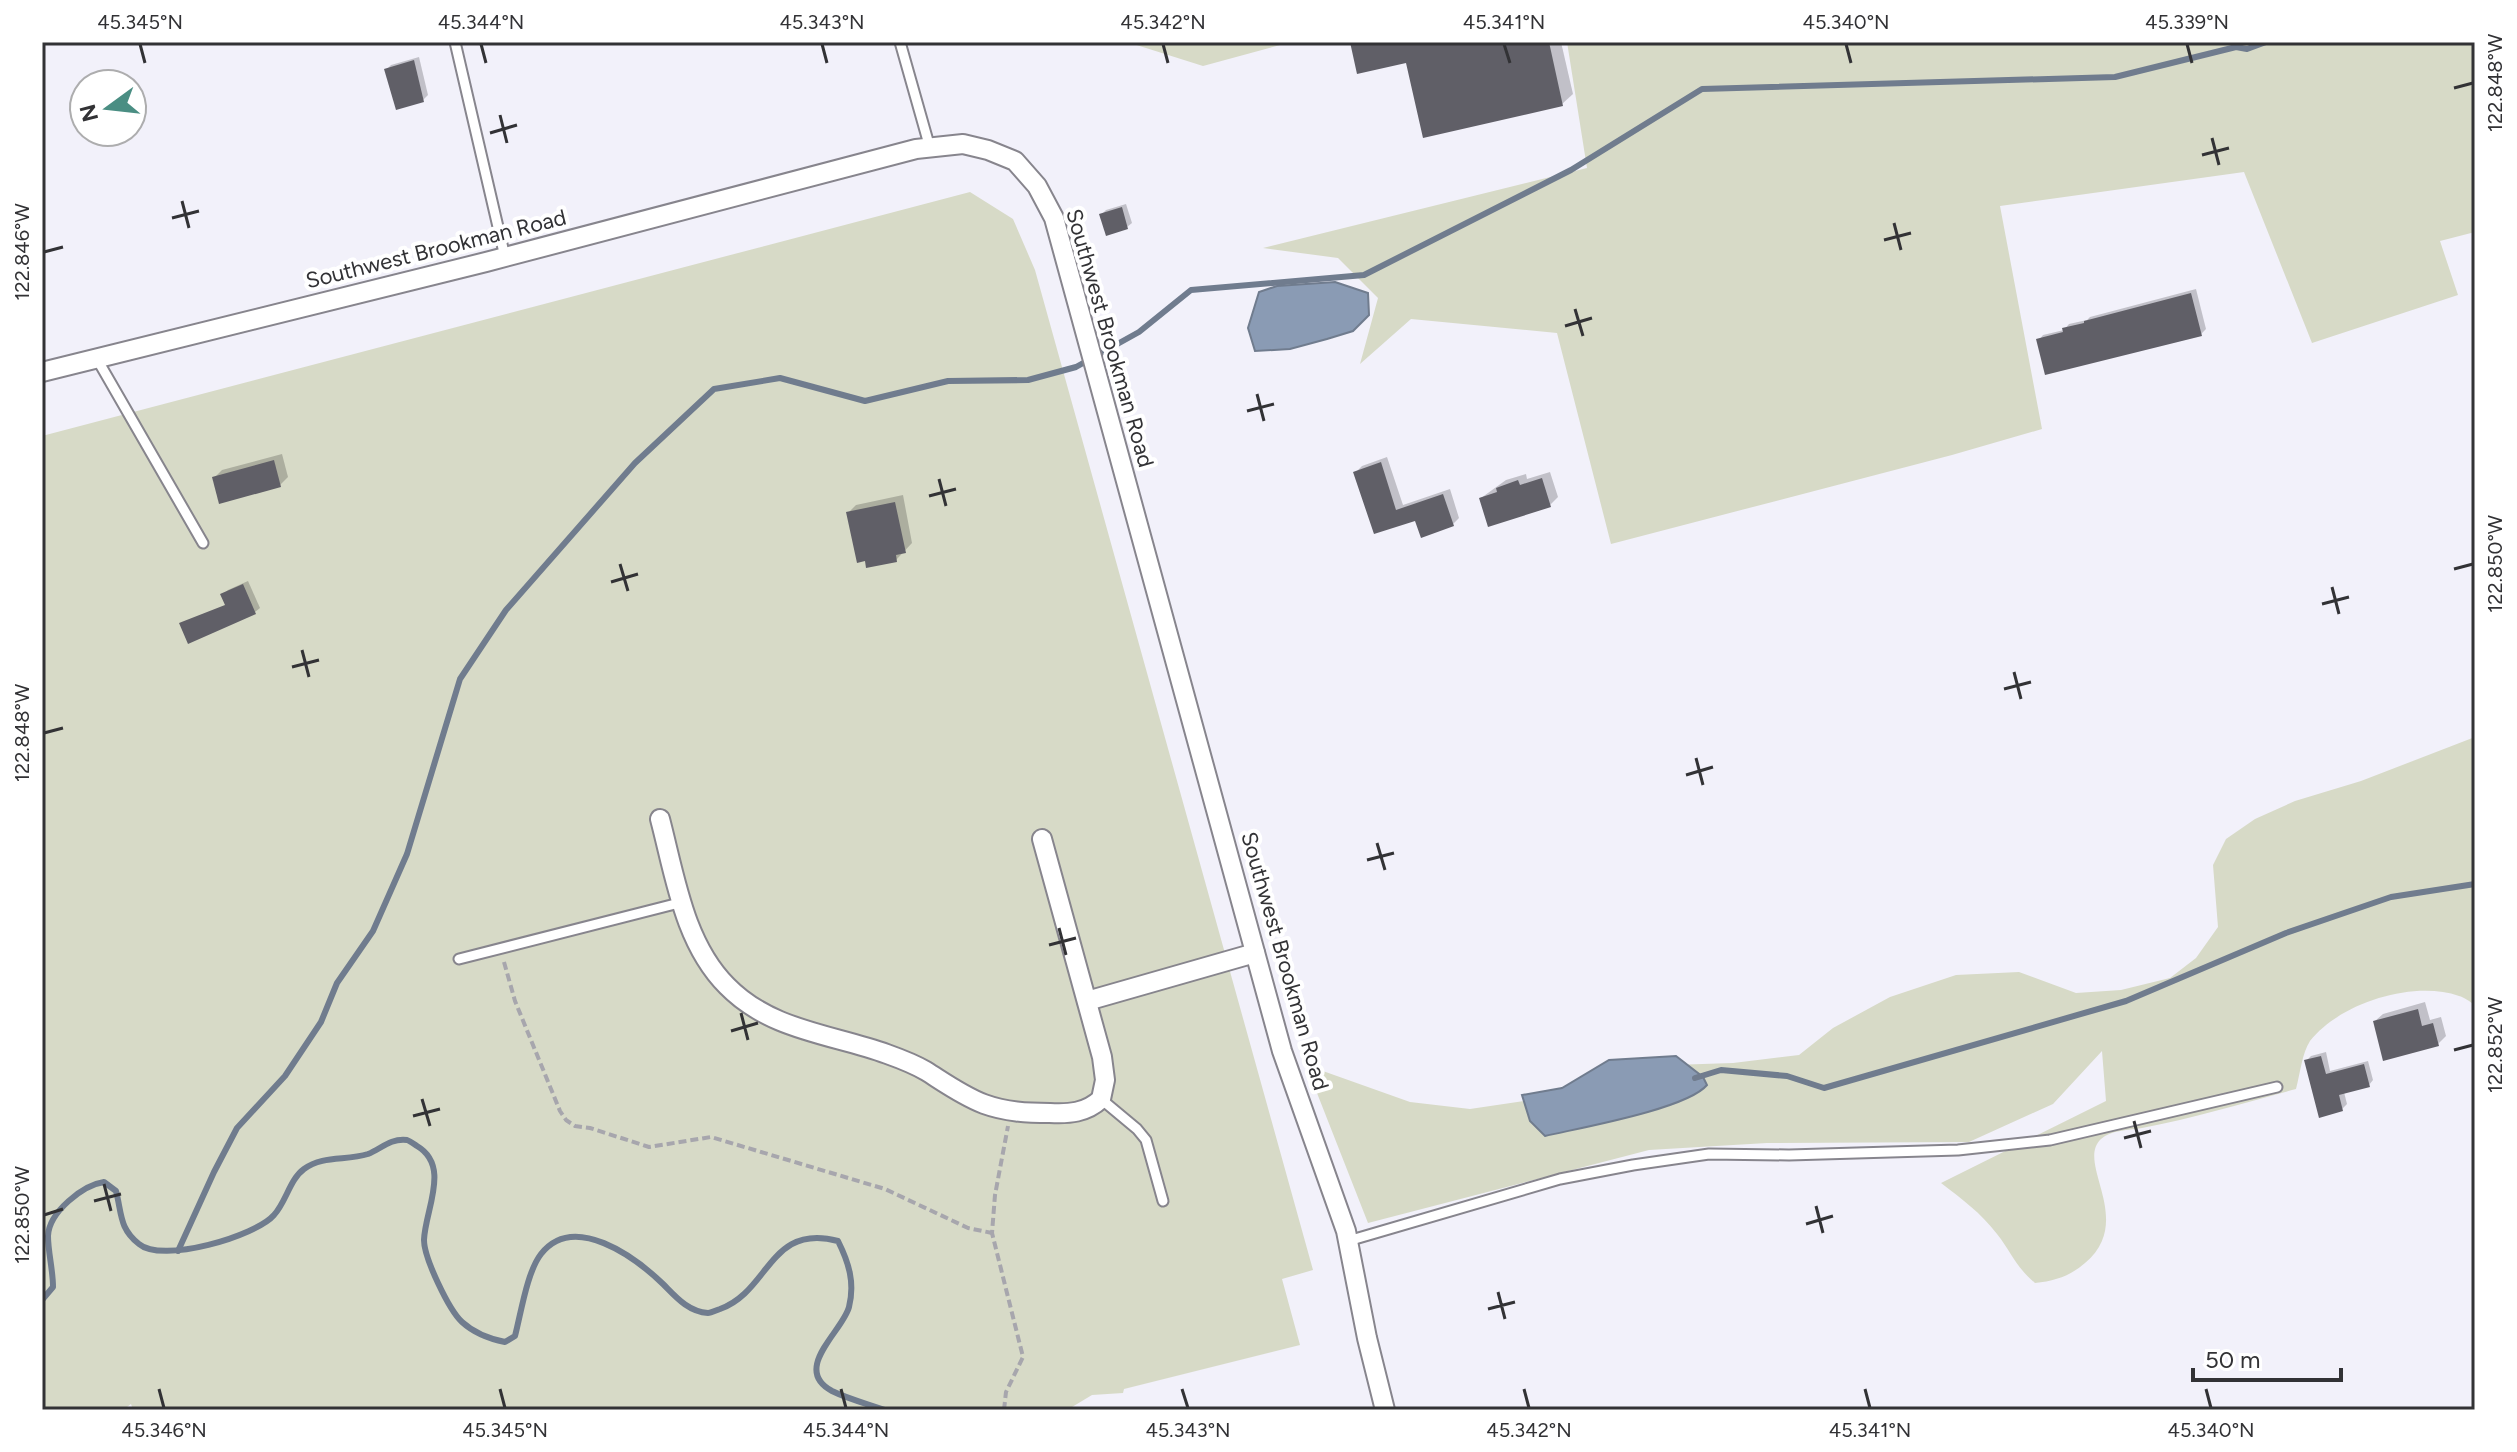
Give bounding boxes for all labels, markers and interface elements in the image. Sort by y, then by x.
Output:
text: 45.345°N [97,10,183,34]
text: 45.344°N [438,10,524,34]
text: 45.343°N [779,10,865,34]
text: 45.342°N [1120,10,1206,34]
text: 45.341°N [1463,10,1545,34]
text: 45.340°N [1802,10,1890,34]
text: 45.339°N [2145,10,2229,34]
text: 122.848°W [2483,34,2507,132]
north arrow [68,68,148,148]
text: N [74,101,104,125]
text: 122.846°W [10,203,34,301]
street label: Southwest Brookman Road [303,204,569,294]
street label: Southwest Brookman Road [1060,206,1160,470]
text: 122.850°W [2483,515,2507,613]
text: 122.848°W [10,684,34,782]
street label: Southwest Brookman Road [1235,829,1335,1093]
text: 122.852°W [2483,997,2507,1093]
text: 122.850°W [10,1166,34,1264]
scale bar [2193,1332,2341,1382]
text: 50 m [2205,1345,2261,1374]
text: 45.346°N [121,1418,207,1442]
text: 45.345°N [462,1418,548,1442]
text: 45.344°N [803,1418,889,1442]
text: 45.343°N [1145,1418,1231,1442]
text: 45.342°N [1486,1418,1572,1442]
text: 45.341°N [1829,1418,1911,1442]
text: 45.340°N [2167,1418,2255,1442]

